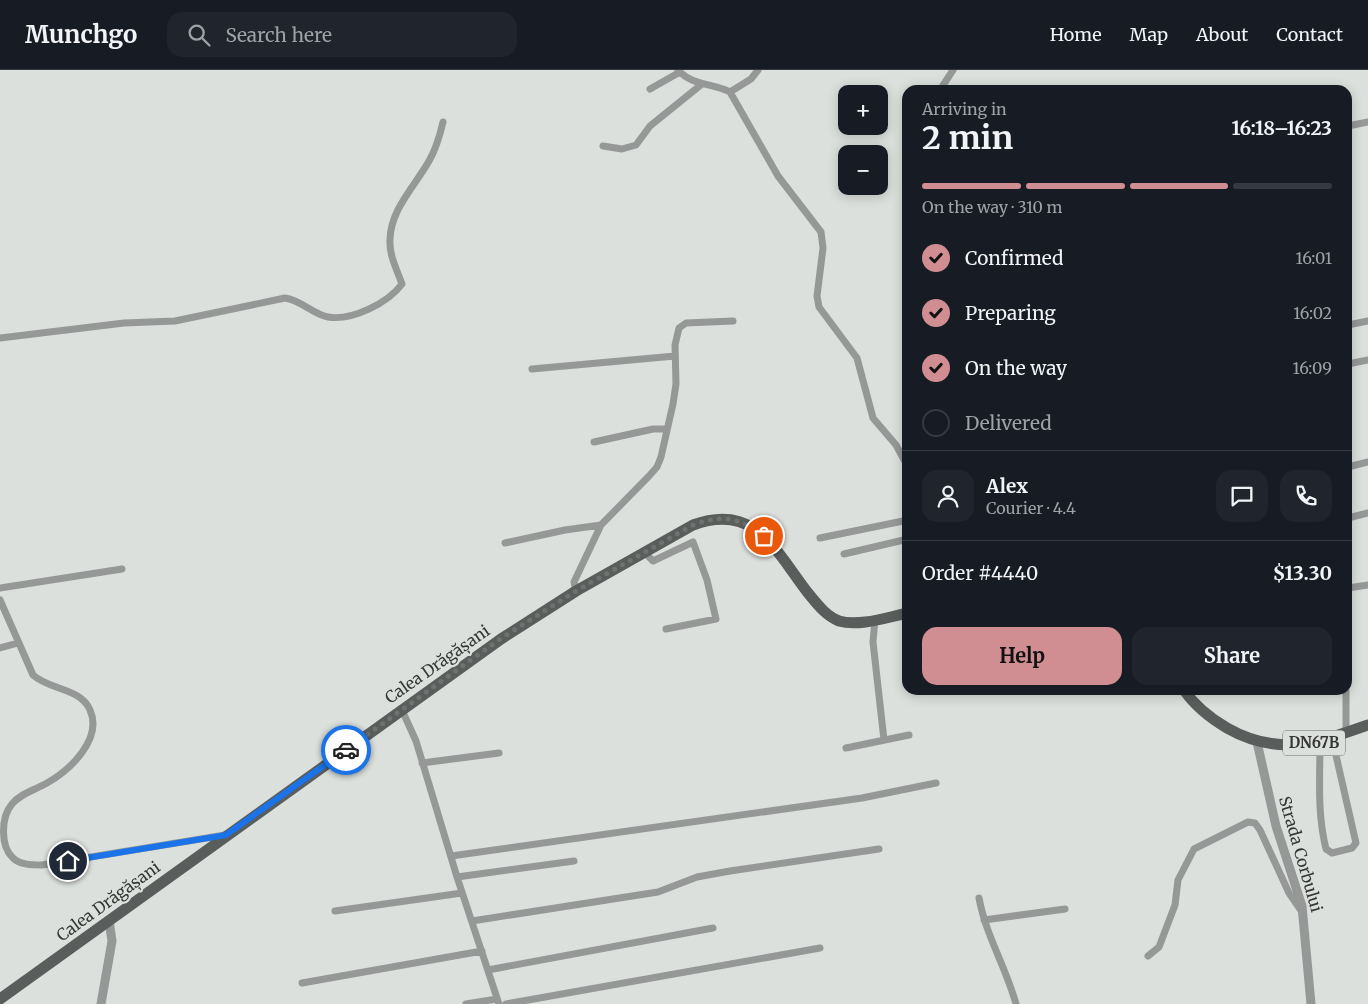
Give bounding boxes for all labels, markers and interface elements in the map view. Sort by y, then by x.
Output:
search box [167,12,517,57]
text: Munchgo [25,19,137,50]
icon: search [185,21,213,49]
text: Search here [225,23,332,47]
text: Home [1050,23,1102,46]
text: Map [1130,23,1168,46]
text: About [1196,23,1248,46]
text: Contact [1276,23,1343,46]
map controls [838,85,888,195]
button: + [838,85,888,135]
text: Arriving in [922,99,1007,119]
text: 16:18–16:23 [1231,116,1332,140]
text: 2 min [922,118,1013,158]
button: − [838,145,888,195]
text: On the way · 310 m [922,197,1062,217]
icon: check [922,244,950,272]
text: Confirmed [965,246,1063,270]
text: 16:01 [1296,248,1332,268]
icon: check [922,299,950,327]
text: Preparing [965,301,1056,325]
text: 16:02 [1293,303,1332,323]
icon: check [922,354,950,382]
text: On the way [965,356,1067,380]
text: 16:09 [1293,358,1332,378]
text: Delivered [965,411,1052,435]
button: person [922,470,974,522]
button: chat [1216,470,1268,522]
button: phone [1280,470,1332,522]
text: Alex [986,474,1028,498]
text: Courier · 4.4 [986,498,1076,518]
pin [743,515,785,557]
icon: bag [750,522,778,550]
text: Order #4440 [922,561,1038,585]
text: $13.30 [1273,561,1332,585]
street label: Calea Drăgășani [381,620,494,708]
button: Help [922,627,1122,685]
button: Share [1132,627,1332,685]
courier [321,725,371,775]
road number: DN67B [1283,730,1345,756]
icon: car [332,736,360,764]
street label: Strada Corbului [1275,794,1327,914]
pin [47,840,89,882]
icon: home [54,847,82,875]
street label: Calea Drăgășani [52,857,164,946]

